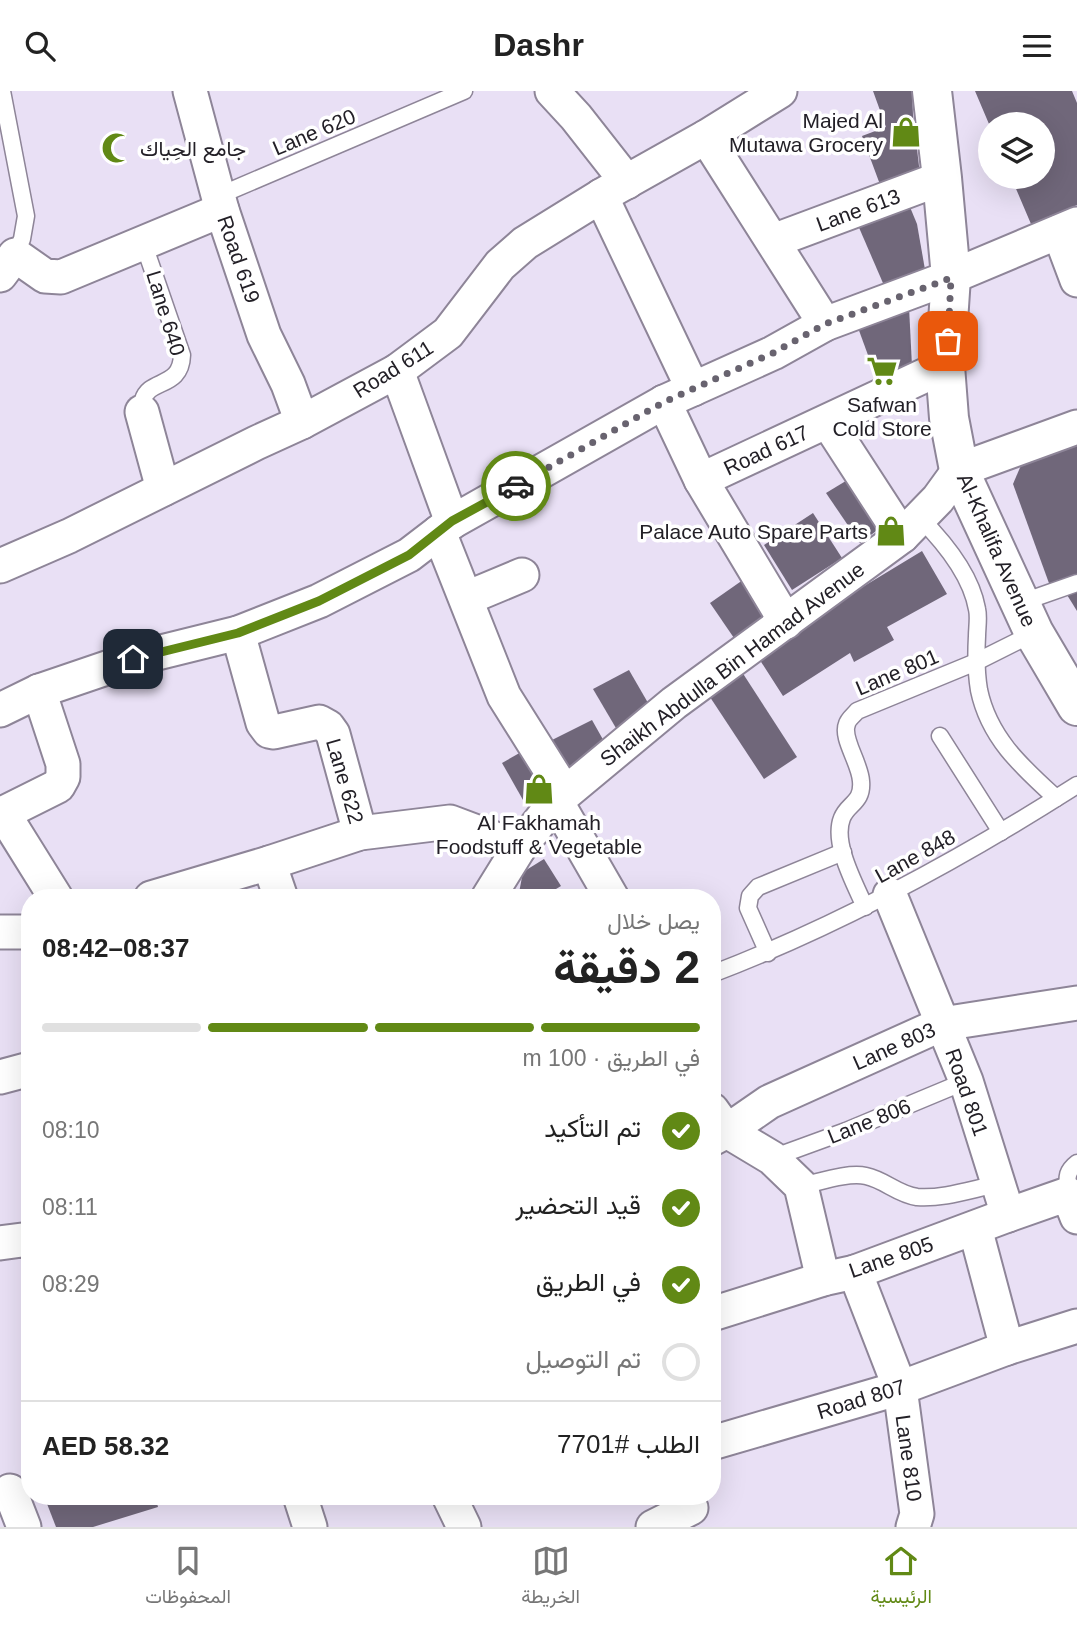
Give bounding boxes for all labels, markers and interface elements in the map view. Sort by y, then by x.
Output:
icon: search [21,27,59,65]
text: Dashr [493,27,584,63]
icon: menu [1018,27,1056,65]
street label: Lane 620 [269,104,359,160]
place label: Majed Al Mutawa Grocery [729,109,883,156]
map controls [978,112,1055,189]
button: layers [978,112,1055,189]
shop icon: Majed Al Mutawa Grocery [889,115,923,149]
mosque icon: جامع الحِياك [100,131,134,165]
place label: جامع الحِياك [140,137,246,163]
street label: Lane 613 [813,184,903,236]
street label: Road 619 [213,212,265,306]
street label: Lane 640 [142,268,190,358]
pin [918,311,978,371]
icon: bag [929,322,967,360]
street label: Road 611 [349,336,437,402]
supermarket icon: Safwan Cold Store [865,354,899,388]
place label: Safwan Cold Store [832,393,932,440]
street label: Road 617 [720,420,812,480]
courier [481,451,551,521]
icon: car [497,467,535,505]
street label: Al-Khalifa Avenue [953,470,1041,630]
shop icon: Palace Auto Spare Parts [874,514,908,548]
place label: Palace Auto Spare Parts [639,520,868,543]
street label: Shaikh Abdulla Bin Hamad Avenue [596,557,868,771]
pin [103,629,163,689]
icon: home [114,640,152,678]
street label: Lane 801 [852,644,942,700]
street label: Lane 622 [322,736,368,826]
shop icon: Al Fakhamah Foodstuff & Vegetable [522,772,556,806]
place label: Al Fakhamah Foodstuff & Vegetable [436,811,642,858]
street label: Lane 848 [871,825,959,887]
text: يصل خلال [607,908,700,934]
text: 08:37–08:42 [42,933,189,963]
text: 2 دقيقة [553,941,700,993]
street label: Lane 803 [849,1018,939,1074]
text: في الطريق · 100 m [523,1045,700,1071]
street label: Road 801 [941,1045,993,1139]
street label: Lane 806 [824,1094,914,1148]
icon: check [662,1112,700,1150]
text: تم التأكيد [544,1113,641,1143]
text: 08:10 [42,1117,100,1143]
icon: check [662,1189,700,1227]
text: قيد التحضير [515,1190,641,1220]
text: 08:11 [42,1194,98,1220]
street label: Lane 805 [846,1232,936,1282]
icon: check [662,1266,700,1304]
text: في الطريق [536,1267,641,1297]
text: 08:29 [42,1271,100,1297]
text: تم التوصيل [525,1344,641,1374]
street label: Road 807 [814,1375,908,1423]
street label: Lane 810 [892,1413,926,1503]
text: الطلب #7701 [557,1429,700,1459]
text: AED 58.32 [42,1431,169,1461]
tab: المحفوظات [145,1542,231,1613]
tab: الخريطة [521,1542,580,1613]
tab: الرئيسية [870,1542,932,1613]

